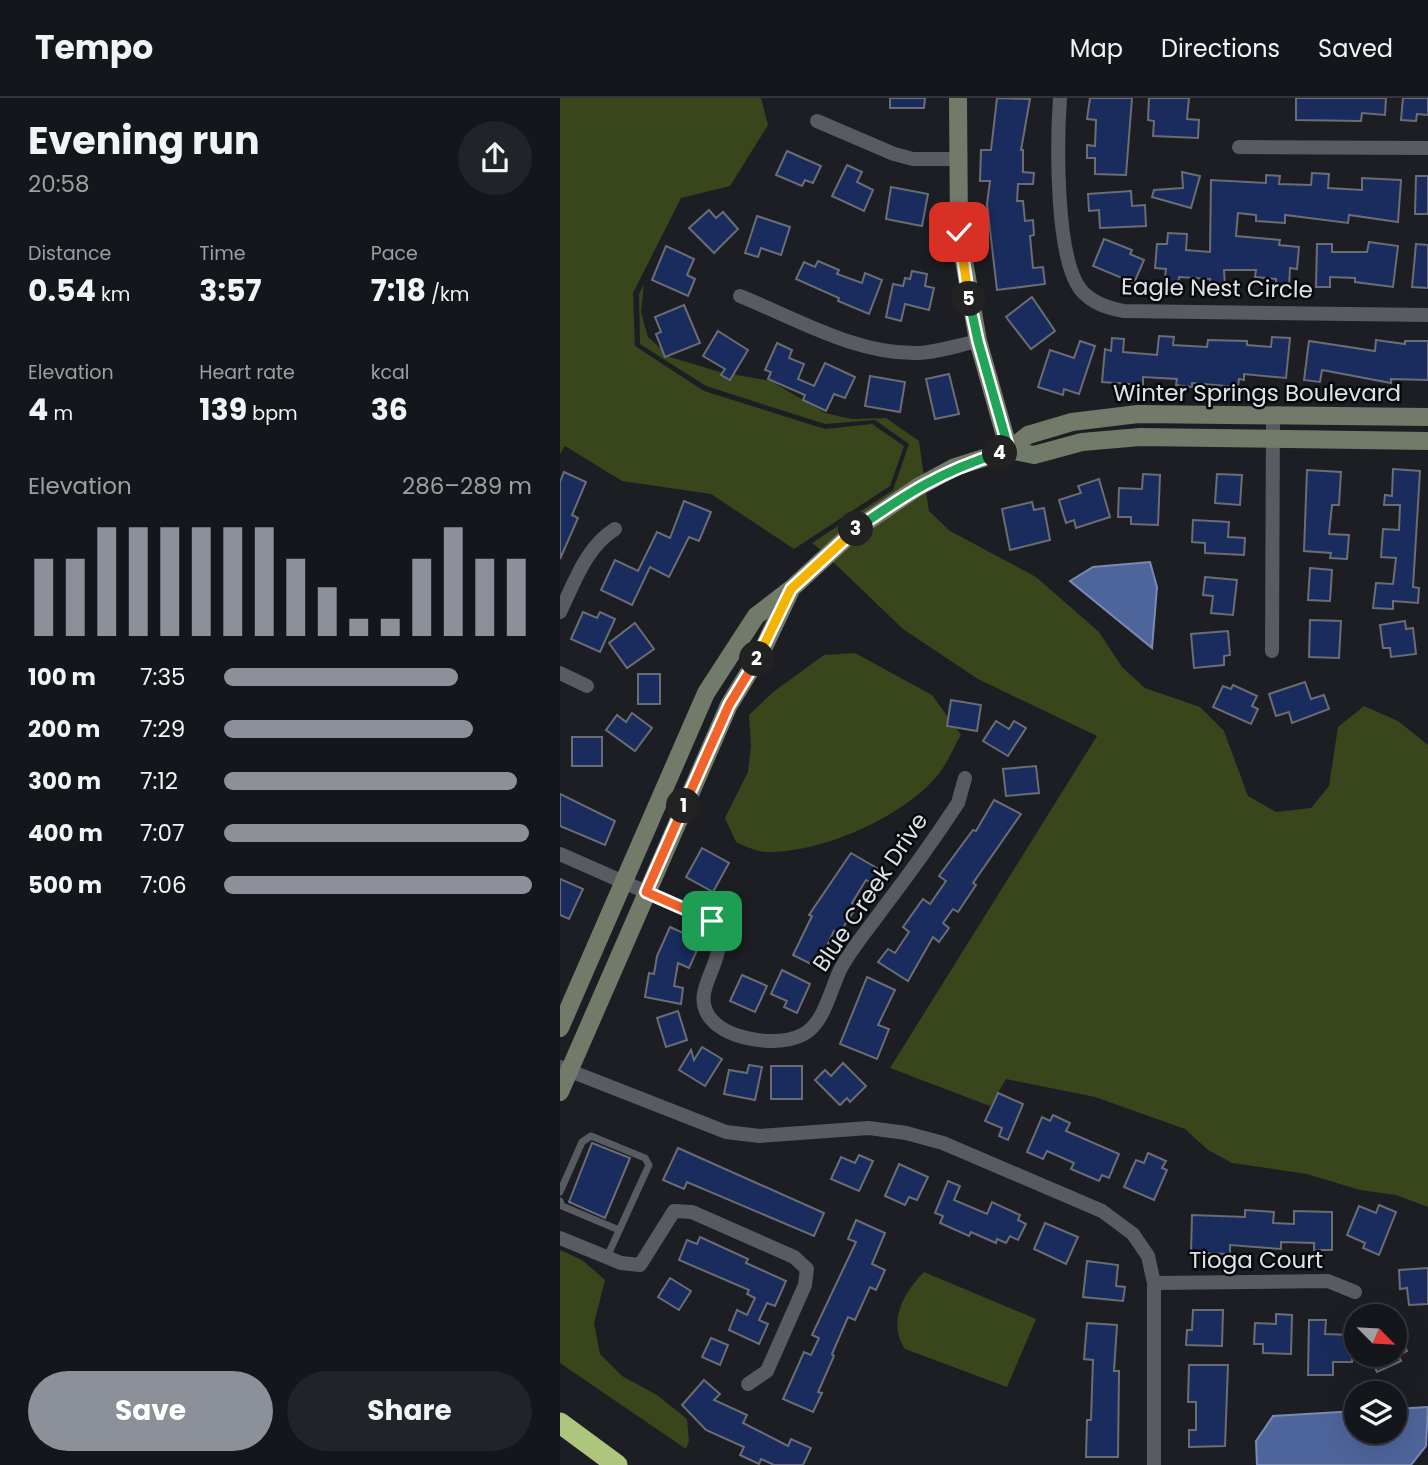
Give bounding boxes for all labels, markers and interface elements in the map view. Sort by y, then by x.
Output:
text: Tempo [35,24,153,71]
text: Map [1070,32,1123,65]
text: Directions [1161,32,1280,65]
text: Saved [1318,32,1393,65]
text: Evening run [28,114,260,167]
button: share [458,121,532,195]
text: 20:58 [28,168,90,200]
pin [929,202,989,262]
icon: check [940,213,978,251]
text: Distance [28,240,111,267]
text: Time [199,240,246,267]
text: Pace [371,240,418,267]
text: 0.54 [28,269,96,312]
text: 3:57 [199,269,262,312]
text: 7:18 [371,269,426,312]
street label: Eagle Nest Circle [1121,270,1313,306]
text: km [96,281,130,308]
text: /km [426,281,469,308]
pin: 5 [952,282,986,316]
text: 5 [962,285,975,312]
text: Elevation [28,359,114,386]
text: Heart rate [199,359,295,386]
text: kcal [371,359,410,386]
street label: Winter Springs Boulevard [1113,377,1401,409]
text: 4 [28,388,48,431]
text: 139 [199,388,247,431]
text: 36 [371,388,408,431]
text: m [48,400,73,427]
text: bpm [247,400,298,427]
pin: 4 [982,436,1018,470]
text: 4 [993,439,1006,466]
text: Elevation [28,470,132,502]
text: 286–289 m [402,470,532,502]
pin: 3 [838,512,874,546]
text: 3 [850,515,861,542]
pin: 2 [740,642,774,676]
text: 2 [751,645,762,672]
text: 100 m [28,661,96,693]
text: 7:35 [140,661,185,693]
text: 200 m [28,713,100,745]
text: 7:29 [140,713,185,745]
text: 300 m [28,765,101,797]
text: 7:12 [140,765,178,797]
pin: 1 [666,788,702,824]
text: 1 [680,792,687,819]
street label: Blue Creek Drive [805,806,935,978]
text: 400 m [28,817,103,849]
text: 7:07 [140,817,184,849]
text: 500 m [28,869,102,901]
text: 7:06 [140,869,187,901]
pin [682,891,742,951]
icon: arrive [693,902,731,940]
street label: Tioga Court [1189,1244,1323,1276]
north arrow [1344,1304,1407,1367]
map controls [1344,1304,1407,1444]
button: Save [28,1371,273,1451]
button: Share [287,1371,532,1451]
button: layers [1344,1381,1407,1444]

